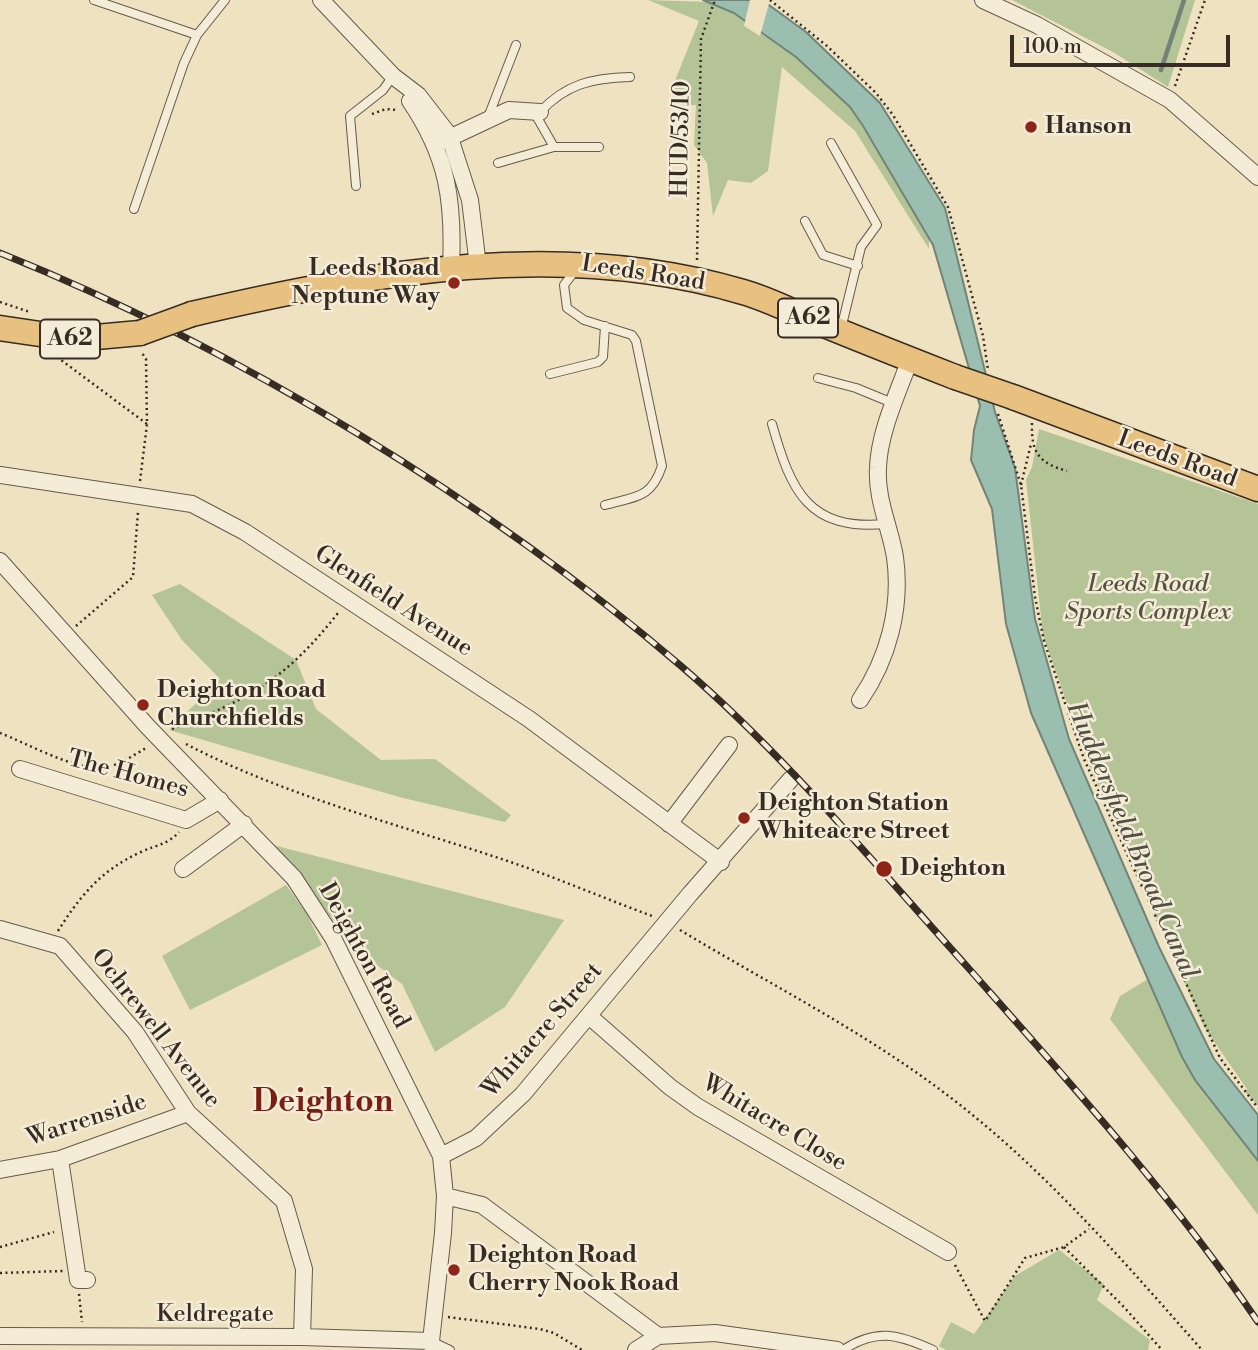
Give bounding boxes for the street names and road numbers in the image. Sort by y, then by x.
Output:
street label: HUD/53/10 [667,80,697,198]
street label: Leeds Road [579,250,707,298]
road number: A62 [778,298,838,338]
road number: A62 [40,320,100,358]
street label: Leeds Road [1113,425,1241,495]
street label: Glenfield Avenue [308,540,478,664]
street label: The Homes [64,745,192,805]
street label: Deighton Road [311,878,415,1034]
street label: Ochrewell Avenue [84,944,226,1114]
street label: Whitacre Street [477,958,609,1104]
street label: Whitacre Close [696,1069,852,1179]
street label: Warrenside [24,1088,150,1154]
street label: Keldregate [156,1301,274,1329]

